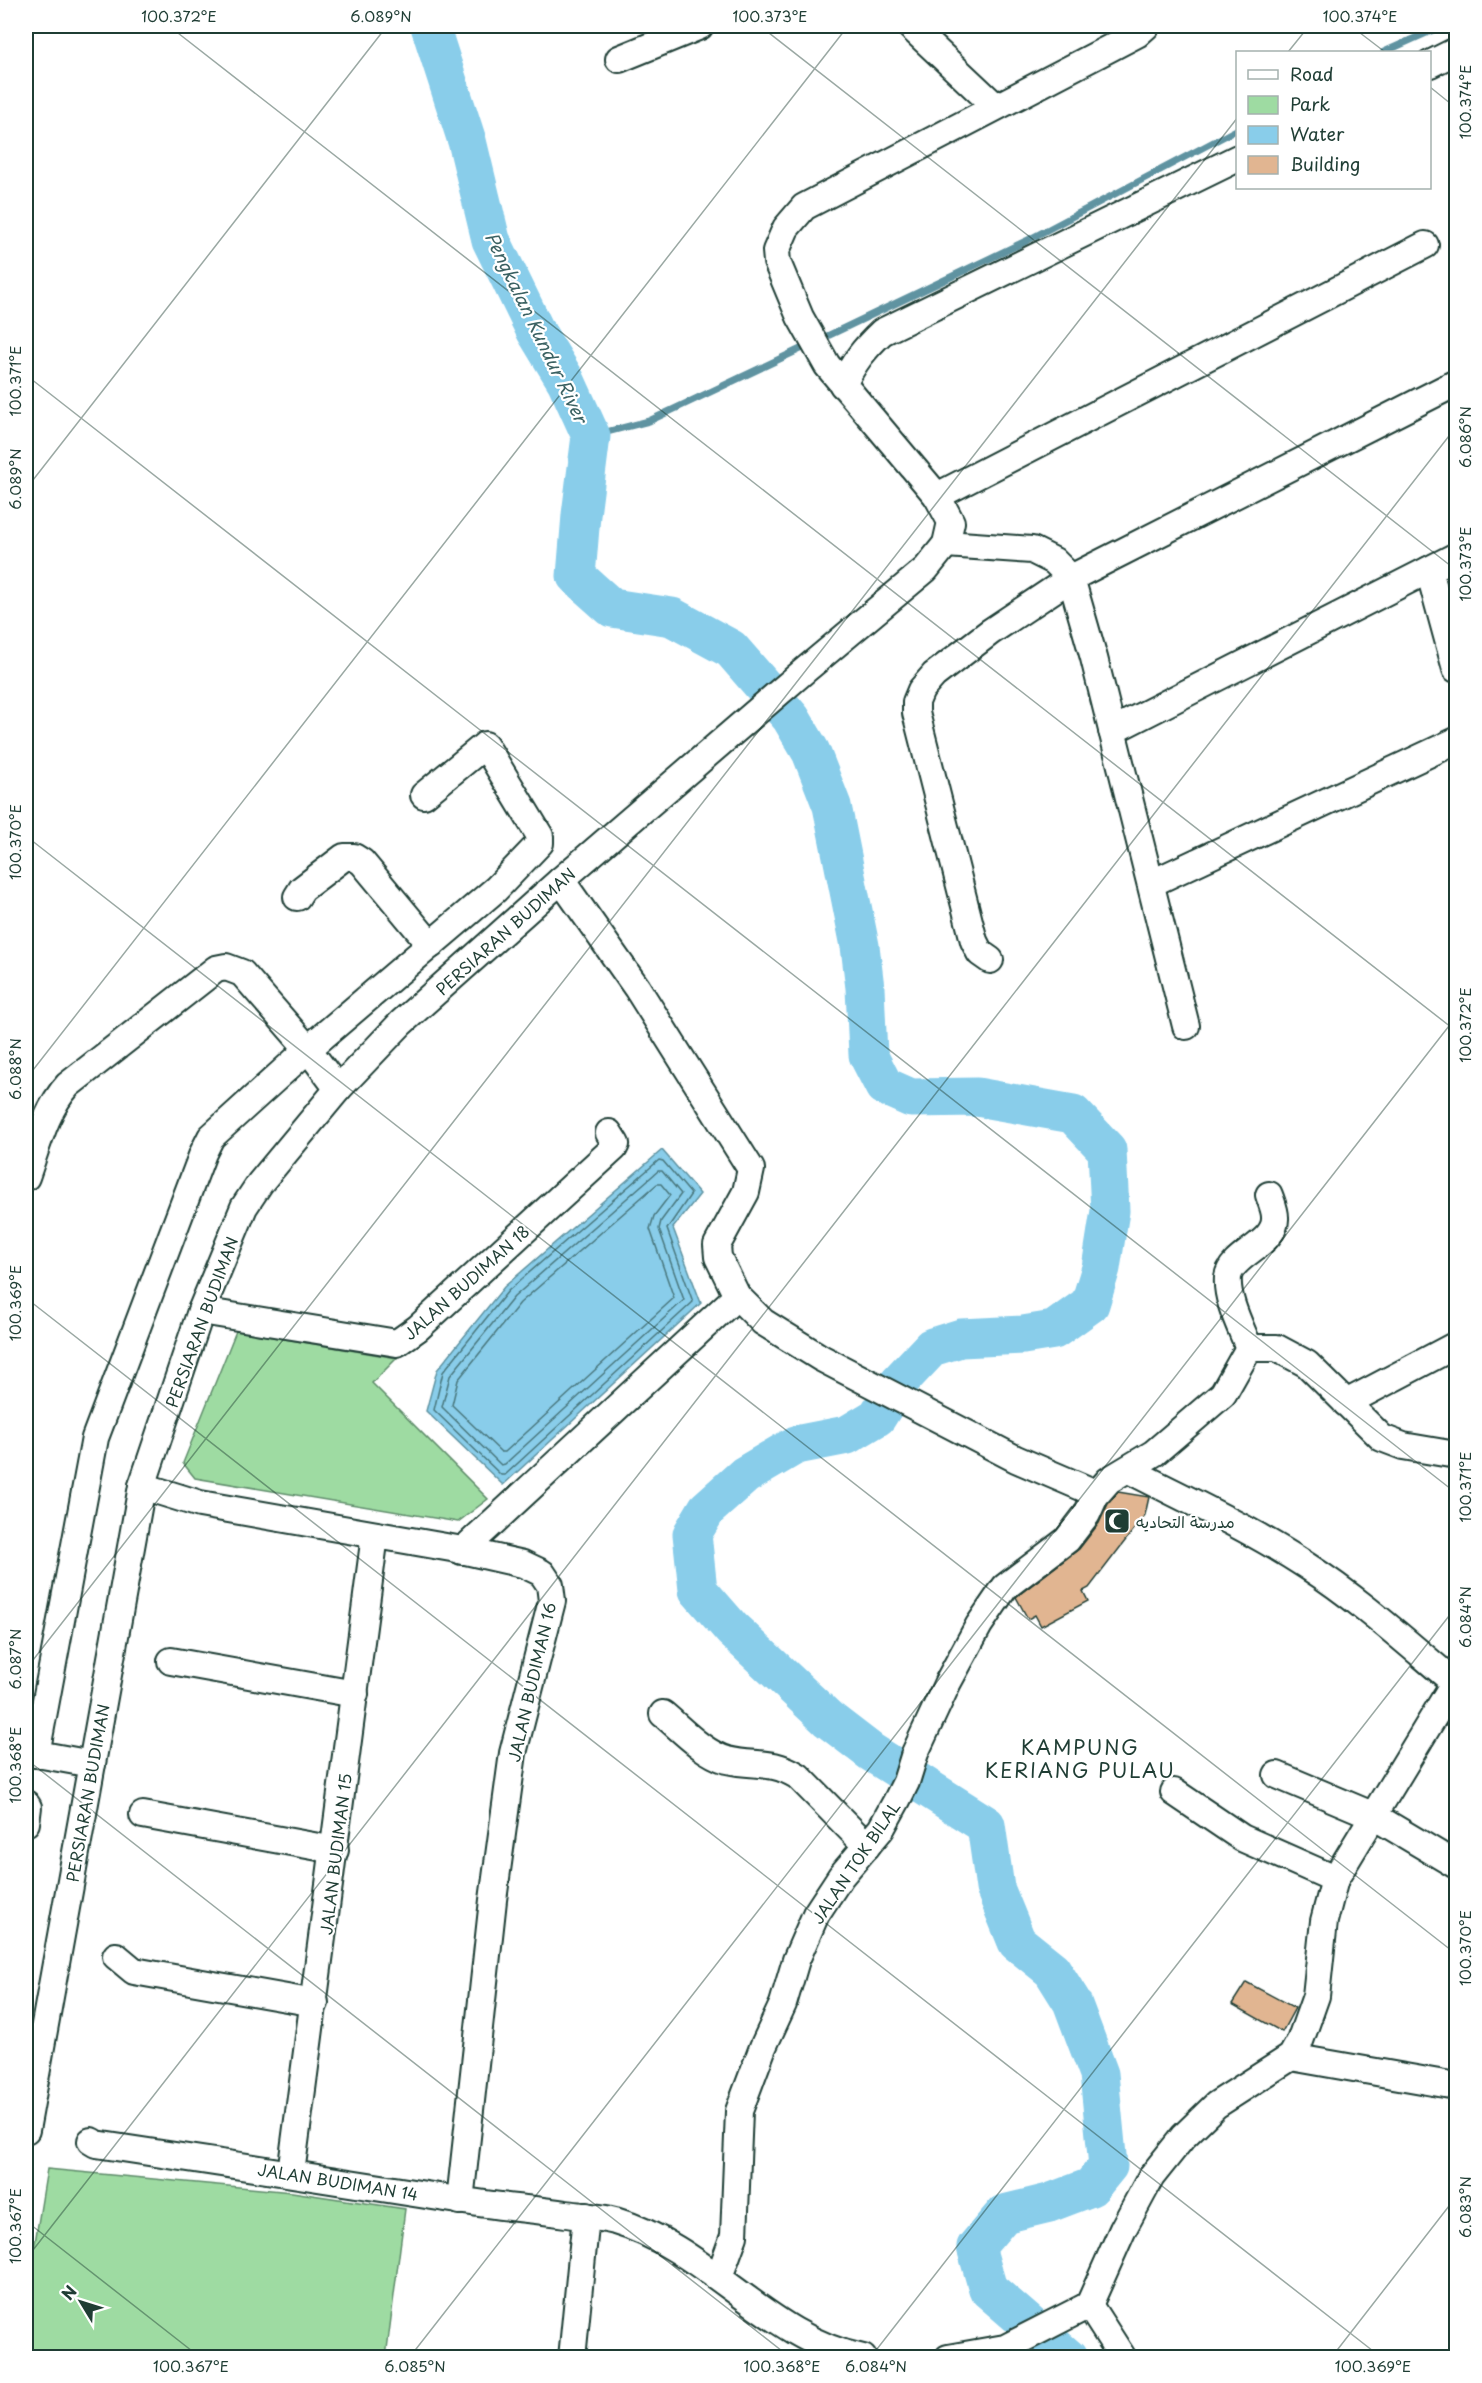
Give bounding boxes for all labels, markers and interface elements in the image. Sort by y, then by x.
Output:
text: 100.372°E [141,4,217,27]
text: 6.089°N [350,4,412,27]
text: 100.373°E [732,4,808,27]
text: 100.374°E [1323,4,1397,27]
legend [1236,51,1431,189]
text: Road [1290,60,1334,87]
text: 100.374°E [1453,65,1476,139]
text: Park [1290,90,1330,117]
text: Water [1290,120,1345,147]
text: Building [1290,150,1360,177]
water label: Pengkalan Kundur River [479,227,596,430]
text: 100.371°E [3,346,26,416]
text: 6.086°N [1453,406,1476,468]
text: 6.089°N [3,448,26,510]
text: 100.373°E [1453,526,1476,602]
text: 100.370°E [3,804,26,880]
street label: PERSIARAN BUDIMAN [430,862,580,1000]
text: 100.372°E [1453,987,1476,1063]
text: 6.088°N [3,1038,26,1100]
street label: JALAN BUDIMAN 18 [398,1219,534,1345]
street label: PERSIARAN BUDIMAN [159,1233,243,1411]
text: 100.369°E [3,1265,26,1341]
text: 100.371°E [1453,1452,1476,1522]
mosque icon: مدرسة التحاديه [1102,1506,1132,1536]
place label: مدرسة التحاديه [1136,1509,1235,1533]
text: 6.084°N [1453,1586,1476,1648]
street label: JALAN BUDIMAN 16 [501,1600,561,1764]
text: 6.087°N [3,1629,26,1689]
street label: PERSIARAN BUDIMAN [59,1702,115,1884]
text: 100.368°E [3,1727,26,1803]
district label: KAMPUNG KERIANG PULAU [985,1732,1175,1785]
street label: JALAN BUDIMAN 15 [313,1772,357,1936]
street label: JALAN TOK BILAL [805,1796,905,1928]
text: 100.370°E [1453,1910,1476,1986]
street label: JALAN BUDIMAN 14 [256,2156,420,2206]
text: 6.083°N [1453,2176,1476,2238]
text: 100.367°E [3,2188,26,2264]
north arrow [51,2272,111,2332]
text: N [55,2280,82,2305]
text: 100.367°E [153,2354,229,2377]
text: 6.085°N [384,2354,446,2377]
text: 100.368°E [744,2354,820,2377]
text: 6.084°N [845,2354,907,2377]
text: 100.369°E [1335,2354,1411,2377]

